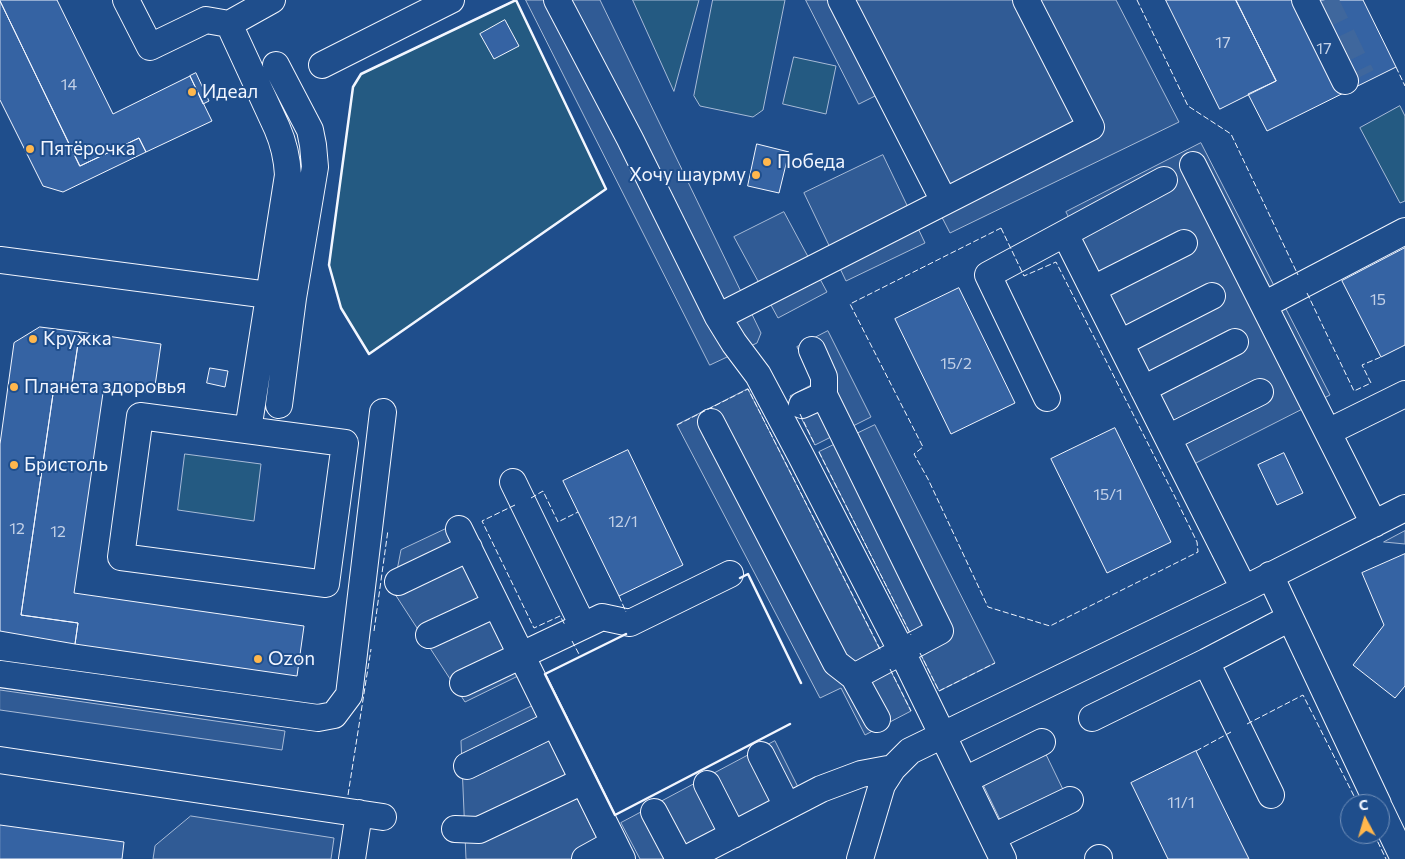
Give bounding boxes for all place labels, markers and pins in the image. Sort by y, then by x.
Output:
place label: Идеал [202,81,258,103]
marker: Идеал [186,86,198,98]
place label: Пятёрочка [40,138,136,160]
marker: Пятёрочка [24,143,36,155]
place label: Победа [777,151,845,173]
marker: Победа [761,156,773,168]
place label: Хочу шаурму [629,164,746,186]
marker: Хочу шаурму [750,169,762,181]
place label: Кружка [43,328,112,350]
marker: Кружка [27,333,39,345]
place label: Планета здоровья [24,376,186,398]
marker: Планета здоровья [8,381,20,393]
place label: Бристоль [24,454,108,476]
marker: Бристоль [8,459,20,471]
place label: Ozon [268,648,315,670]
marker: Ozon [252,653,264,665]

